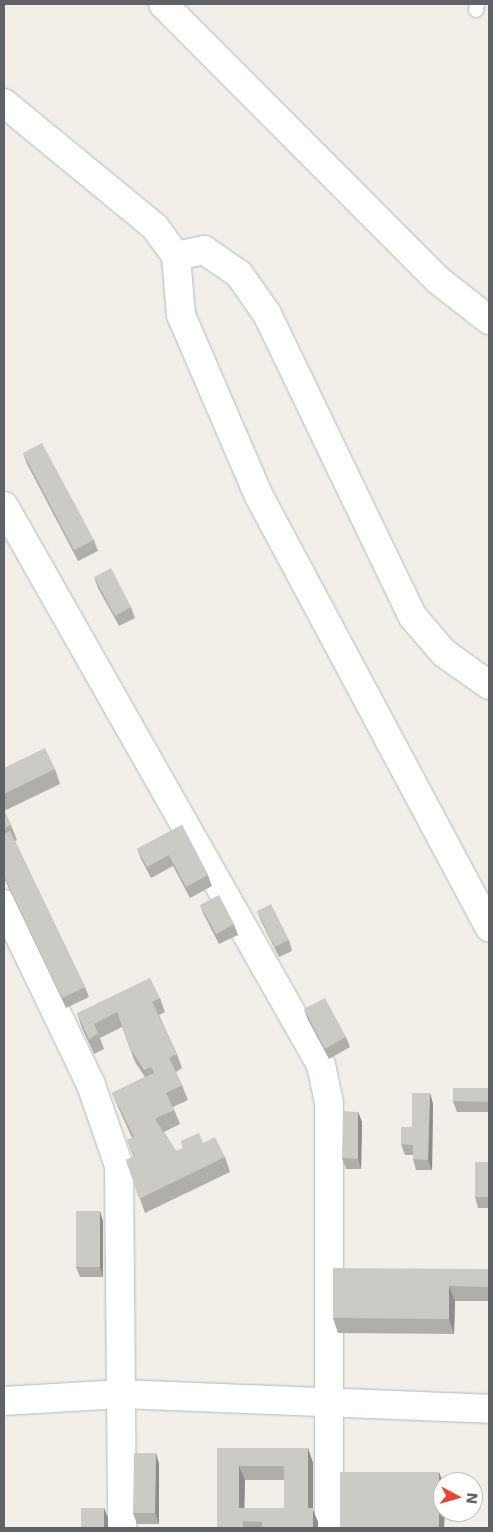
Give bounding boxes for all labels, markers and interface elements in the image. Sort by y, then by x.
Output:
north arrow [433,1472,483,1522]
text: N [463,1492,480,1505]

